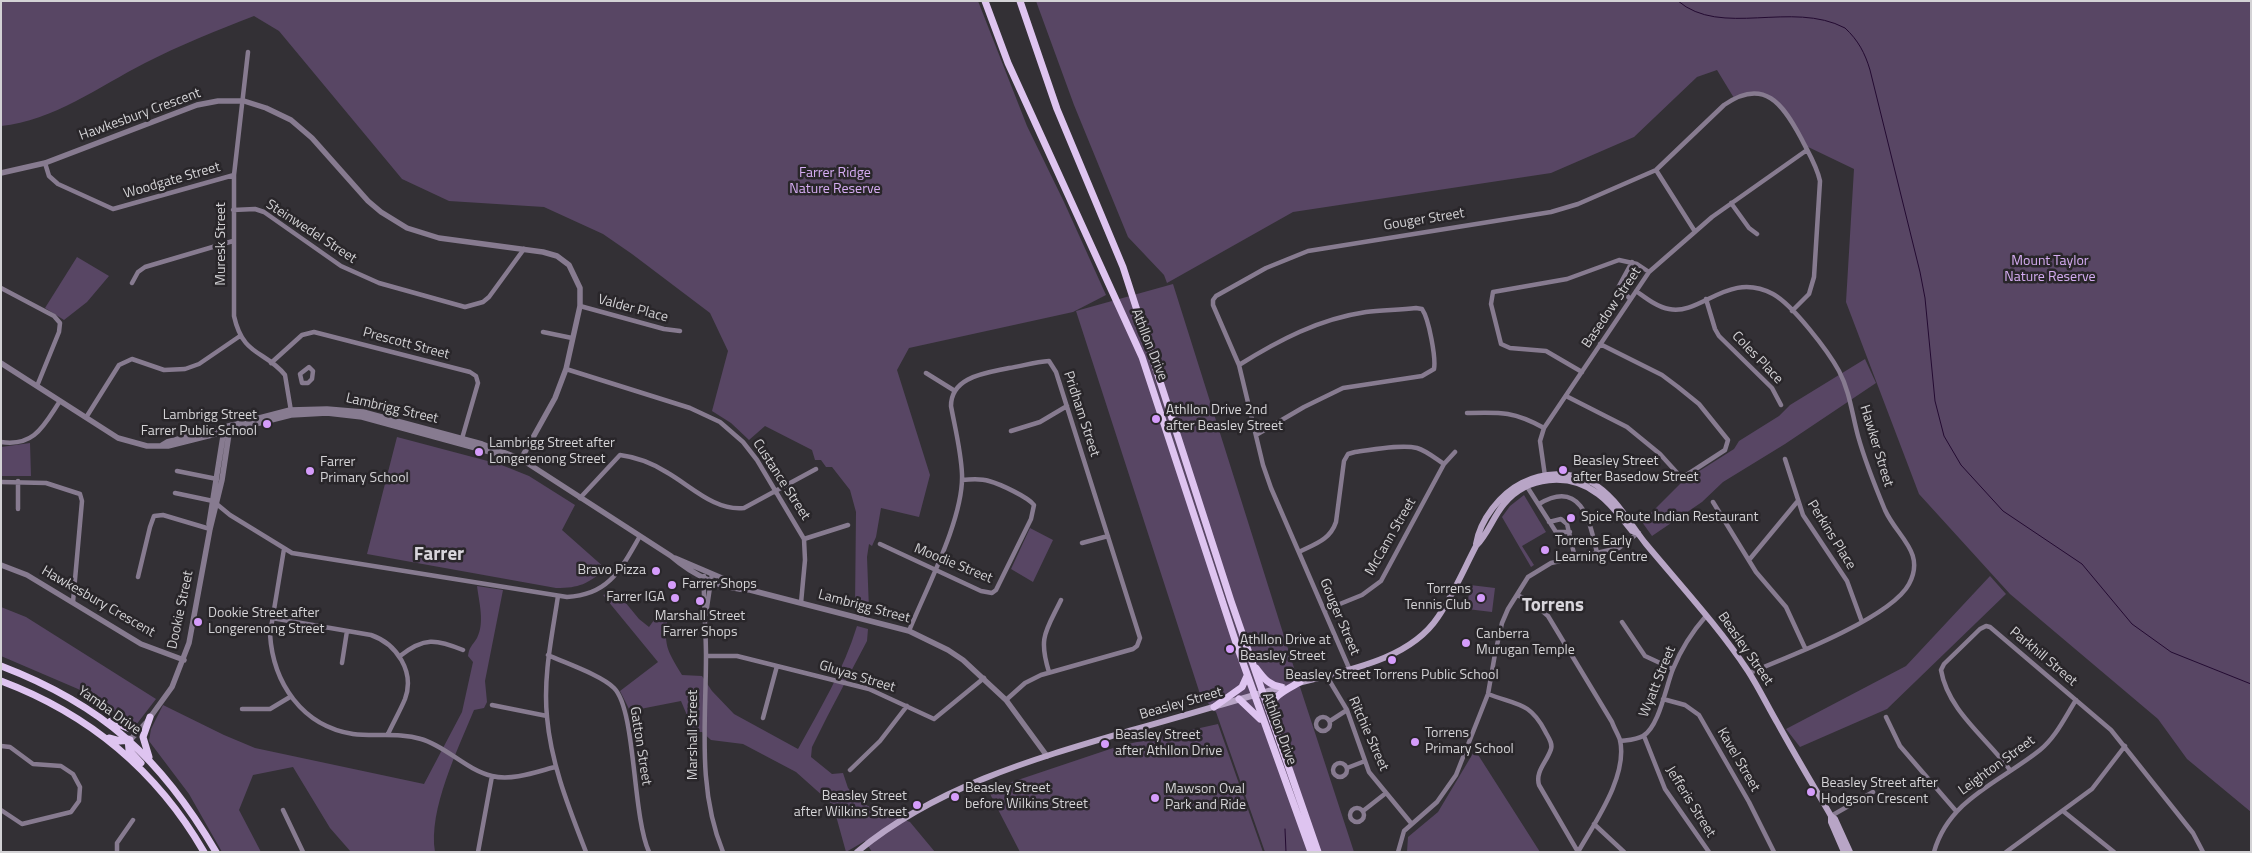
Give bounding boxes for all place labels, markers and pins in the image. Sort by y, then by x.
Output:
place label: Athllon Drive 2nd after Beasley Street [1166,403,1283,436]
place label: Lambrigg Street Farrer Public School [141,408,257,441]
marker: Athllon Drive 2nd after Beasley Street [1150,413,1162,425]
marker: Lambrigg Street Farrer Public School [261,418,273,430]
place label: Lambrigg Street after Longerenong Street [489,436,615,468]
marker: Lambrigg Street after Longerenong Street [473,446,485,458]
place label: Beasley Street after Basedow Street [1573,454,1698,487]
place label: Farrer Primary School [320,455,409,488]
marker: Beasley Street after Basedow Street [1557,464,1569,476]
marker: Farrer Primary School [304,465,316,477]
place label: Spice Route Indian Restaurant [1581,510,1758,526]
marker: Spice Route Indian Restaurant [1565,512,1577,524]
place label: Torrens Early Learning Centre [1555,534,1648,566]
marker: Torrens Early Learning Centre [1539,544,1551,556]
place label: Bravo Pizza [577,563,646,579]
marker: Bravo Pizza [650,565,662,577]
place label: Farrer Shops [682,577,757,593]
marker: Farrer Shops [666,579,678,591]
place label: Torrens Tennis Club [1405,582,1471,614]
place label: Farrer IGA [606,590,665,606]
marker: Farrer IGA [669,592,681,604]
marker: Torrens Tennis Club [1475,592,1487,604]
marker: Marshall Street Farrer Shops [694,595,706,607]
place label: Dookie Street after Longerenong Street [208,606,324,638]
place label: Marshall Street Farrer Shops [655,609,745,642]
marker: Dookie Street after Longerenong Street [192,616,204,628]
place label: Canberra Murugan Temple [1476,627,1575,660]
place label: Athllon Drive at Beasley Street [1240,633,1331,666]
marker: Canberra Murugan Temple [1460,637,1472,649]
marker: Athllon Drive at Beasley Street [1224,643,1236,655]
marker: Beasley Street Torrens Public School [1386,654,1398,666]
place label: Beasley Street Torrens Public School [1285,668,1499,684]
place label: Torrens Primary School [1425,726,1514,759]
place label: Beasley Street after Athllon Drive [1115,728,1222,760]
marker: Torrens Primary School [1409,736,1421,748]
marker: Beasley Street after Athllon Drive [1099,738,1111,750]
place label: Beasley Street after Hodgson Crescent [1821,776,1938,809]
place label: Beasley Street before Wilkins Street [965,781,1088,814]
place label: Mawson Oval Park and Ride [1165,782,1246,814]
marker: Beasley Street after Hodgson Crescent [1805,786,1817,798]
place label: Beasley Street after Wilkins Street [794,789,907,822]
marker: Beasley Street before Wilkins Street [949,791,961,803]
marker: Mawson Oval Park and Ride [1149,792,1161,804]
marker: Beasley Street after Wilkins Street [911,799,923,811]

